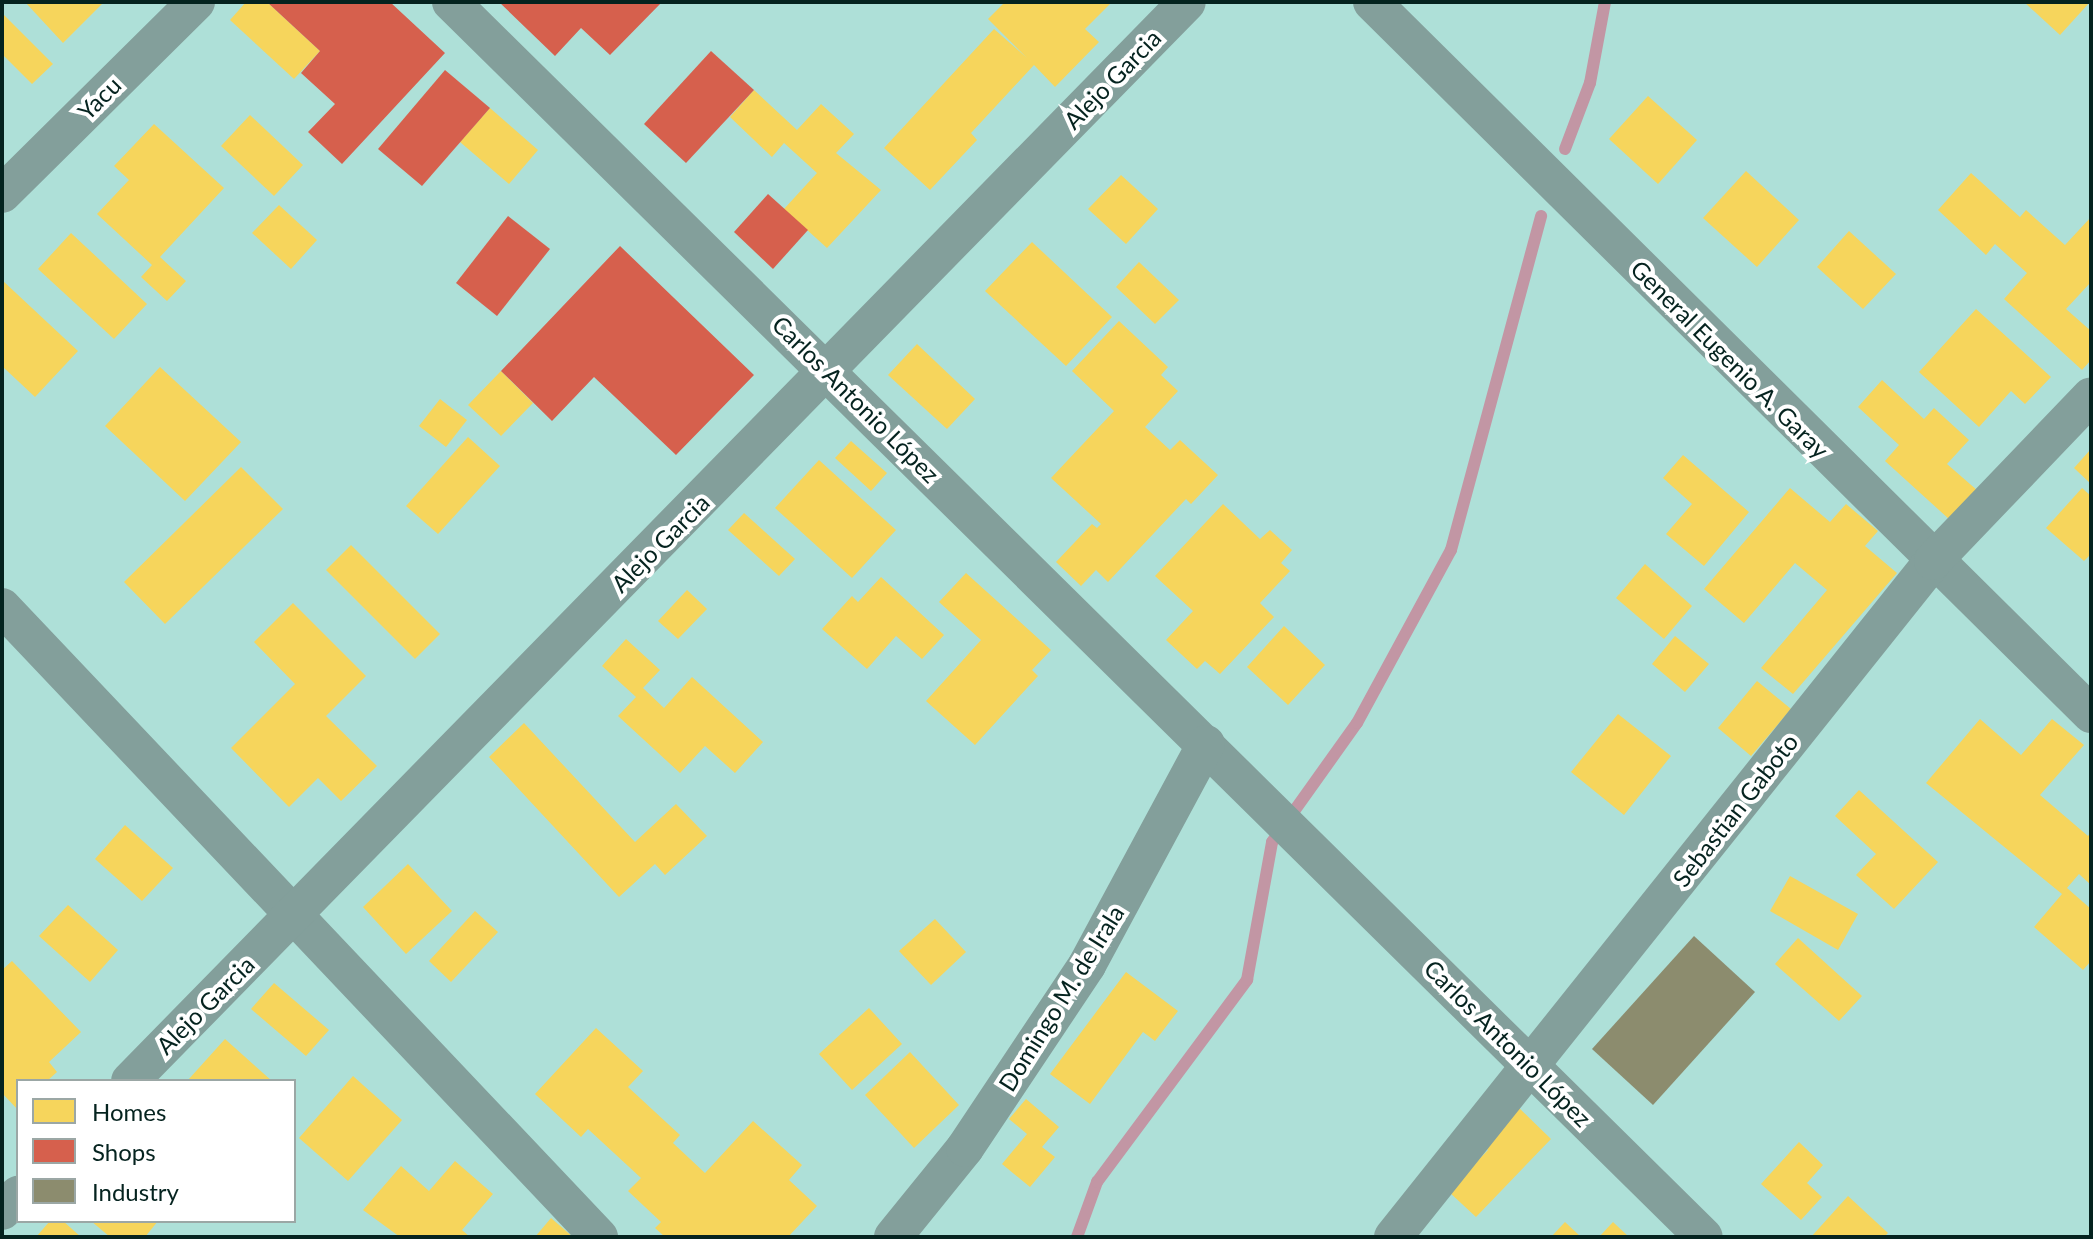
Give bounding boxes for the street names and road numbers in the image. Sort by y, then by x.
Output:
street label: Alejo Garcia [1058,23,1166,135]
street label: Yacu [71,70,127,126]
street label: General Eugenio A. Garay [1625,254,1835,464]
street label: Carlos Antonio López [766,309,946,489]
street label: Alejo Garcia [605,488,715,598]
street label: Sebastian Gaboto [1666,728,1804,892]
street label: Domingo M. de Irala [992,900,1130,1096]
street label: Alejo Garcia [150,950,260,1060]
street label: Carlos Antonio López [1418,953,1598,1133]

